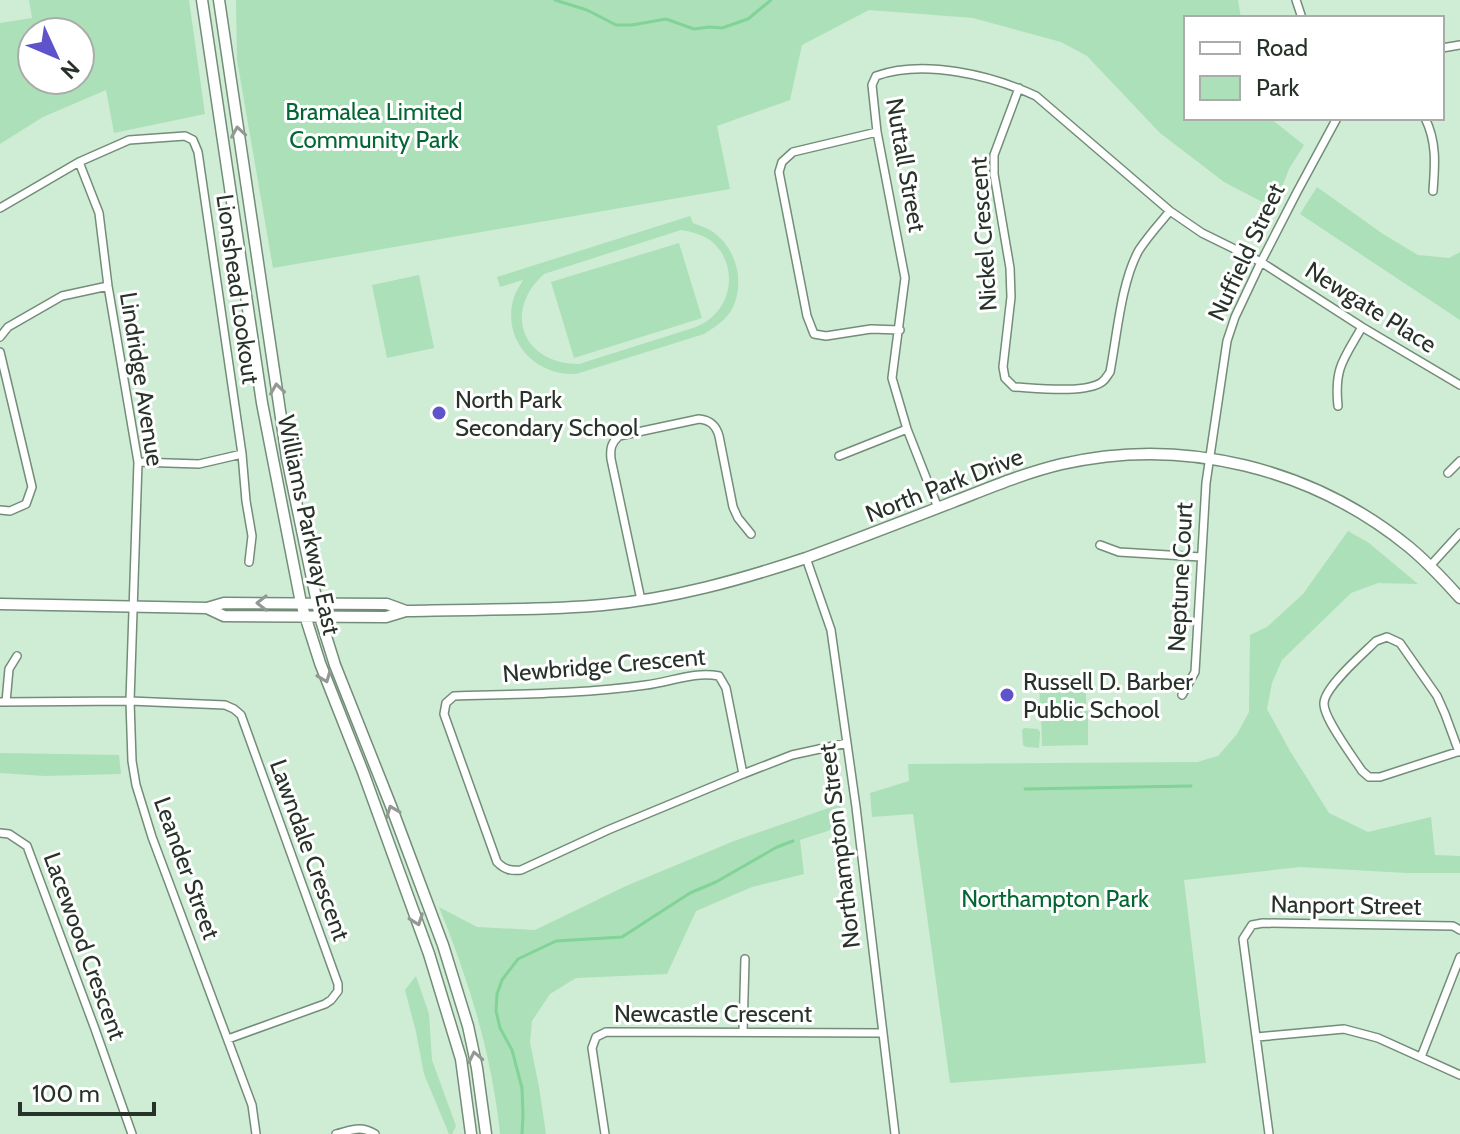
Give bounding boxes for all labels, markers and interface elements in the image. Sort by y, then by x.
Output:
north arrow [16,16,96,96]
legend [1184,16,1444,120]
text: Road [1256,33,1308,62]
text: N [55,55,85,85]
text: Park [1256,73,1299,102]
street label: Nuttall Street [880,96,932,234]
park label: Bramalea Limited Community Park [285,97,463,154]
one-way arrow [231,125,248,139]
street label: Nickel Crescent [963,156,1003,312]
street label: Nuffield Street [1201,179,1291,325]
street label: Lionshead Lookout [210,192,266,386]
street label: Newgate Place [1300,255,1442,359]
street label: Lindridge Avenue [114,290,170,468]
one-way arrow [269,382,286,396]
place label: North Park Secondary School [455,385,639,442]
marker: North Park Secondary School [430,404,448,422]
street label: Williams Parkway East [272,412,346,638]
street label: North Park Drive [861,442,1027,528]
street label: Neptune Court [1162,501,1198,653]
one-way arrow [255,594,268,612]
street label: Newbridge Crescent [501,642,707,688]
place label: Russell D. Barber Public School [1023,667,1193,724]
one-way arrow [316,669,332,683]
marker: Russell D. Barber Public School [998,686,1016,704]
street label: Northampton Street [812,742,866,950]
street label: Lawndale Crescent [264,756,356,944]
street label: Leander Street [148,793,226,943]
one-way arrow [386,805,402,819]
street label: Lacewood Crescent [38,848,132,1044]
park label: Northampton Park [961,884,1149,913]
street label: Nanport Street [1270,889,1422,921]
one-way arrow [407,913,424,927]
street label: Newcastle Crescent [614,999,812,1028]
one-way arrow [467,1051,484,1064]
scale bar [20,1066,154,1116]
text: 100 m [32,1079,100,1108]

